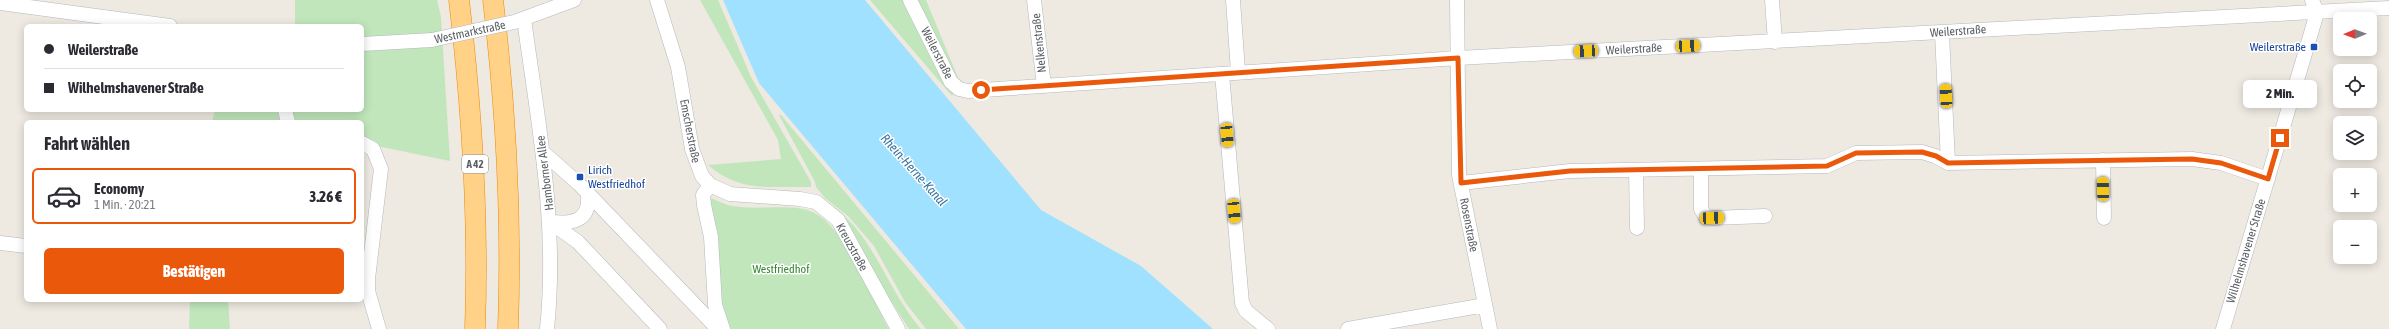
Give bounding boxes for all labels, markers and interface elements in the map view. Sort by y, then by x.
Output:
north arrow [2333,12,2377,56]
map controls [2333,12,2377,264]
street label: Nelkenstraße [1029,13,1049,73]
street label: Westmarkstraße [433,18,507,46]
street label: Weilerstraße [1929,22,1987,40]
street label: Weilerstraße [918,25,956,81]
car [1676,39,1700,53]
place label: Weilerstraße [2250,40,2306,54]
text: Weilerstraße [68,41,138,58]
street label: Weilerstraße [1606,41,1662,57]
marker: Weilerstraße [2309,42,2319,52]
car [1574,44,1598,58]
button: locate [2333,64,2377,108]
text: Wilhelmshavener Straße [68,79,204,96]
callout: 2 Min. [2243,80,2317,108]
route start [972,81,990,99]
car [1939,84,1953,108]
text: 2 Min. [2266,86,2294,101]
street label: Emscherstraße [677,98,703,164]
button: layers [2333,116,2377,160]
car [1220,123,1234,147]
route end [2271,129,2289,147]
water label: Rhein-Herne-Kanal [878,131,950,209]
text: Fahrt wählen [44,133,130,154]
street label: Hamborner Allee [533,135,557,211]
road number: A 42 [462,155,488,173]
place label: Lirich Westfriedhof [588,163,646,191]
button: + [2333,168,2377,212]
marker: Lirich Westfriedhof [575,172,585,182]
car [2097,177,2109,201]
icon: car [46,178,82,214]
text: Economy [94,180,144,197]
text: 3.26 € [309,188,342,205]
text: 1 Min. · 20:21 [94,197,156,212]
street label: Rosenstraße [1457,197,1481,253]
street label: Wilhelmshavener Straße [2223,197,2269,305]
car [1227,199,1241,223]
car [1700,212,1724,224]
button: − [2333,220,2377,264]
street label: Kreuzstraße [833,221,871,273]
button: Bestätigen [44,248,344,294]
park label: Westfriedhof [753,262,810,276]

